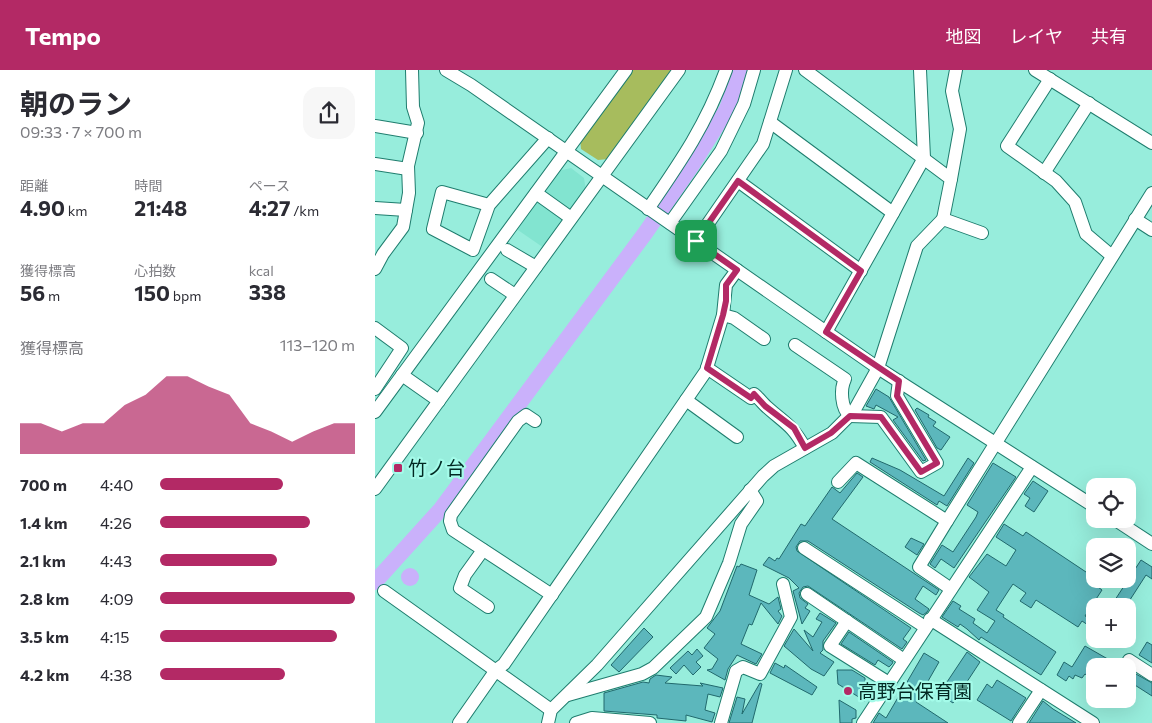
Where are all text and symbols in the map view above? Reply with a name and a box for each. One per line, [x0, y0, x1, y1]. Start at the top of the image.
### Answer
text: Tempo [25, 21, 101, 50]
text: 地図 [946, 25, 982, 47]
text: レイヤ [1010, 25, 1063, 47]
text: 共有 [1091, 25, 1127, 47]
text: 朝のラン [20, 86, 132, 120]
button: share [303, 87, 355, 139]
text: 09:33 · 7 × 700 m [20, 122, 142, 141]
text: 距離 [20, 177, 48, 194]
text: 時間 [134, 177, 162, 194]
text: ペース [249, 177, 290, 194]
text: 4.90 [20, 195, 65, 220]
text: 21:48 [134, 195, 187, 220]
text: 4:27 [249, 195, 290, 220]
text: km [65, 202, 87, 219]
text: /km [290, 202, 319, 219]
pin [675, 220, 717, 262]
icon: arrive [682, 227, 710, 255]
text: 獲得標高 [20, 262, 76, 279]
text: 心拍数 [134, 262, 176, 279]
text: kcal [249, 262, 274, 279]
text: 338 [249, 279, 286, 304]
text: 56 [20, 280, 45, 305]
text: 150 [134, 280, 170, 305]
text: m [45, 287, 60, 304]
text: bpm [170, 287, 202, 304]
text: 113–120 m [280, 335, 355, 354]
text: 獲得標高 [20, 338, 84, 357]
place label: 竹ノ台 [408, 456, 465, 479]
marker: 竹ノ台 [392, 462, 404, 474]
text: 700 m [20, 475, 67, 494]
text: 4:40 [100, 475, 133, 494]
map controls [1086, 478, 1136, 708]
button: locate [1086, 478, 1136, 528]
text: 1.4 km [20, 513, 67, 532]
text: 4:26 [100, 513, 132, 532]
button: layers [1086, 538, 1136, 588]
text: 2.1 km [20, 551, 66, 570]
text: 4:43 [100, 551, 132, 570]
text: 2.8 km [20, 589, 69, 608]
text: 4:09 [100, 589, 134, 608]
button: + [1086, 598, 1136, 648]
text: 3.5 km [20, 627, 69, 646]
text: 4:15 [100, 627, 129, 646]
button: − [1086, 658, 1136, 708]
text: 4.2 km [20, 665, 69, 684]
text: 4:38 [100, 665, 132, 684]
place label: 高野台保育園 [858, 679, 972, 702]
marker: 高野台保育園 [842, 685, 854, 697]

